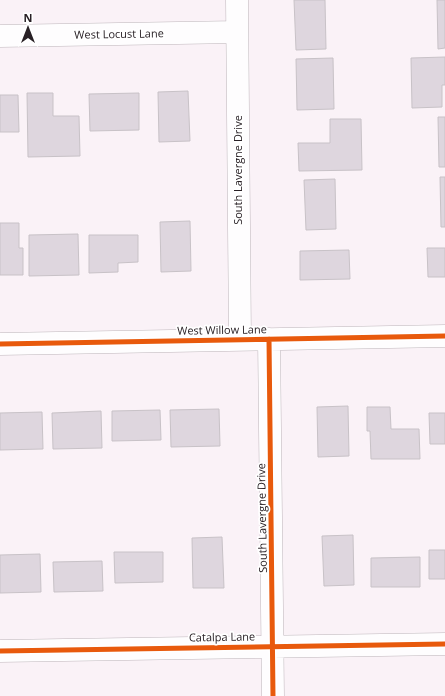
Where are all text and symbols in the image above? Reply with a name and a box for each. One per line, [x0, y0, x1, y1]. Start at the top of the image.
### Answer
north arrow [8, 8, 48, 48]
text: N [24, 10, 32, 25]
street label: West Locust Lane [74, 25, 164, 42]
street label: South Lavergne Drive [230, 115, 245, 225]
street label: West Willow Lane [177, 321, 267, 338]
street label: South Lavergne Drive [253, 463, 270, 573]
street label: Catalpa Lane [189, 628, 255, 645]

